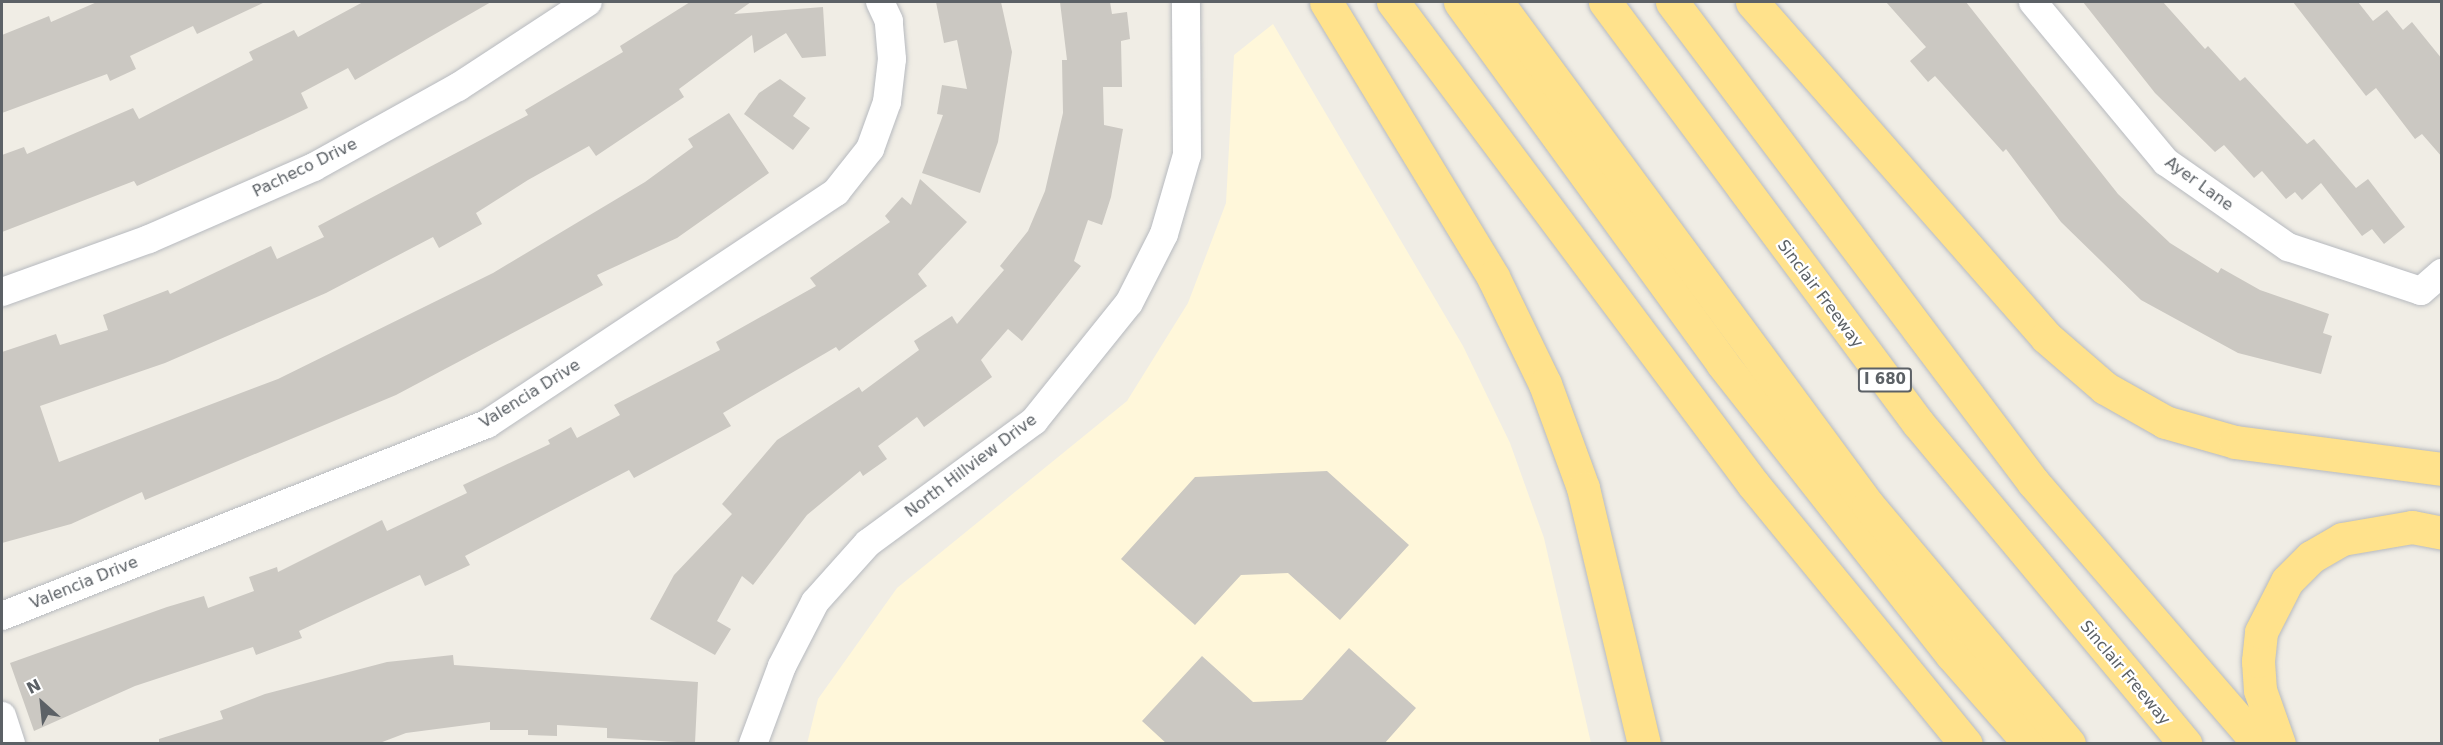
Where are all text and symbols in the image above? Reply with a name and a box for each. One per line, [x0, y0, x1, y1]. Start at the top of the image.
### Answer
street label: Pacheco Drive [250, 134, 360, 202]
street label: Ayer Lane [2161, 153, 2237, 215]
street label: Sinclair Freeway [1773, 236, 1867, 352]
street label: Valencia Drive [476, 355, 584, 433]
road number: I 680 [1856, 368, 1914, 392]
street label: North Hillview Drive [901, 410, 1041, 522]
street label: Valencia Drive [27, 553, 141, 613]
street label: Sinclair Freeway [2076, 617, 2174, 729]
north arrow [12, 673, 72, 733]
text: N [23, 675, 44, 698]

